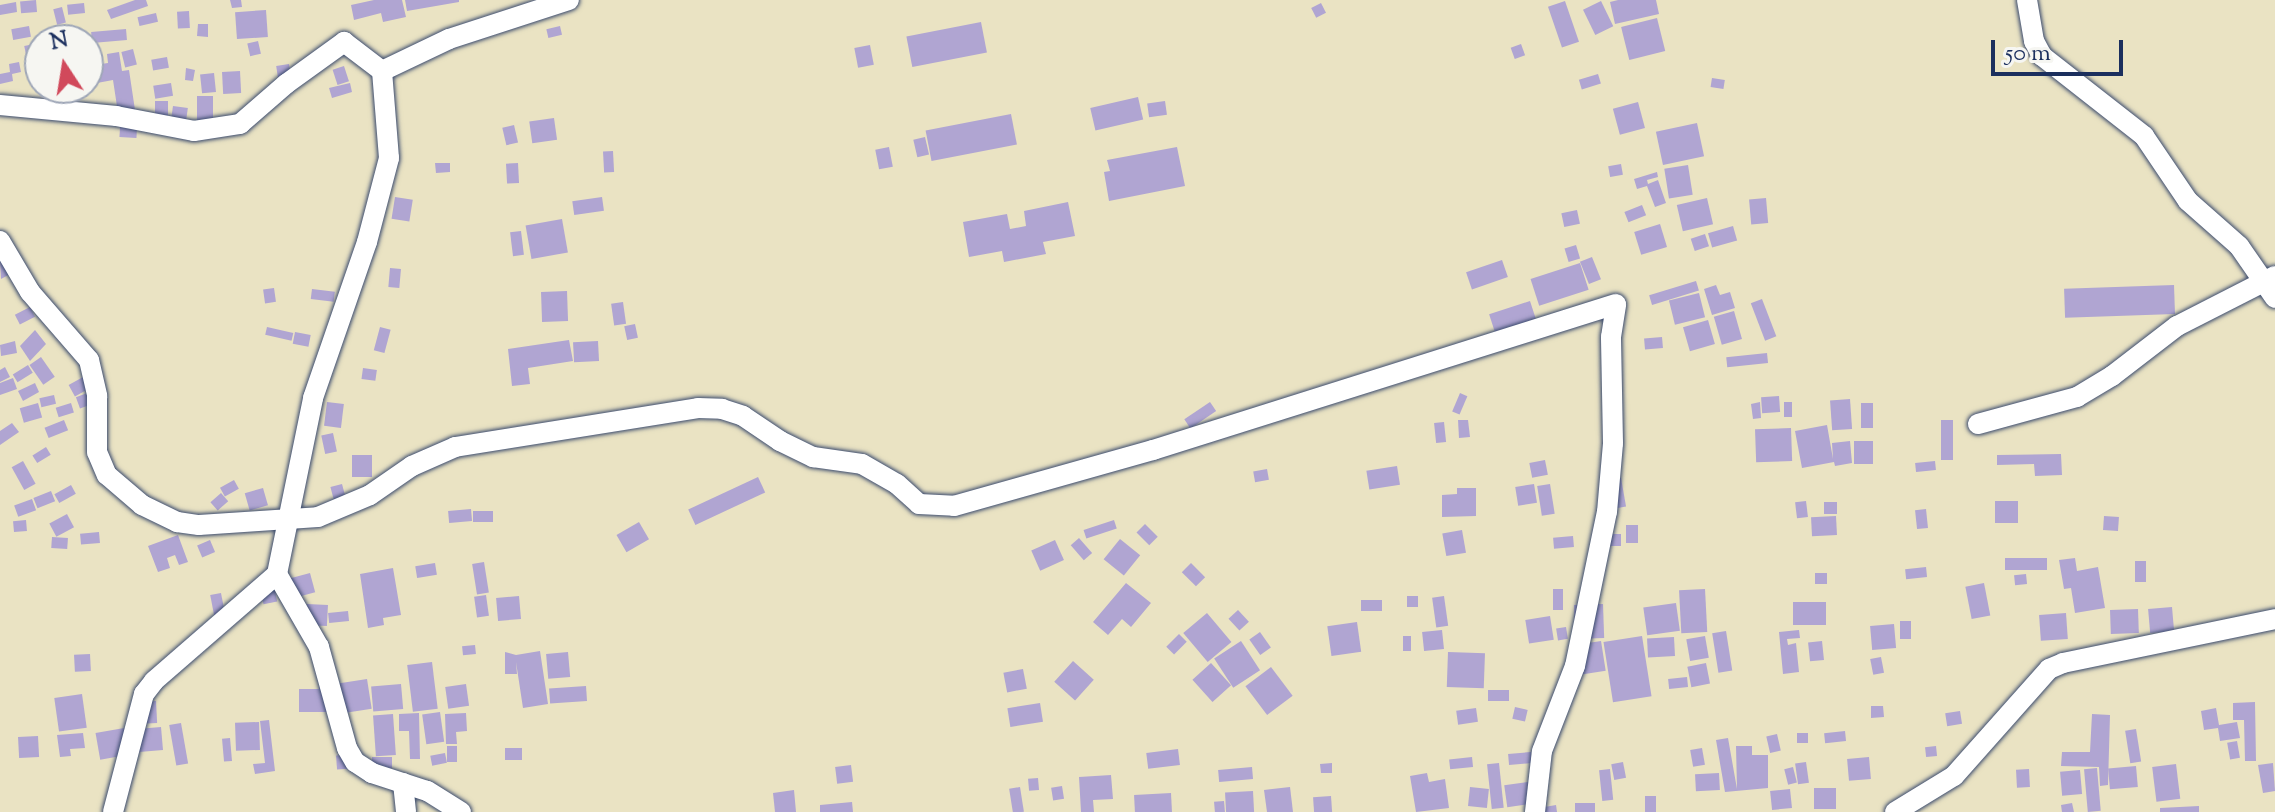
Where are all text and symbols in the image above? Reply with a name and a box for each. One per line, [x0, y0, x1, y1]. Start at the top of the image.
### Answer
north arrow [24, 24, 104, 104]
scale bar [1995, 24, 2127, 74]
text: N [48, 25, 71, 60]
text: 50 m [2005, 37, 2051, 71]

